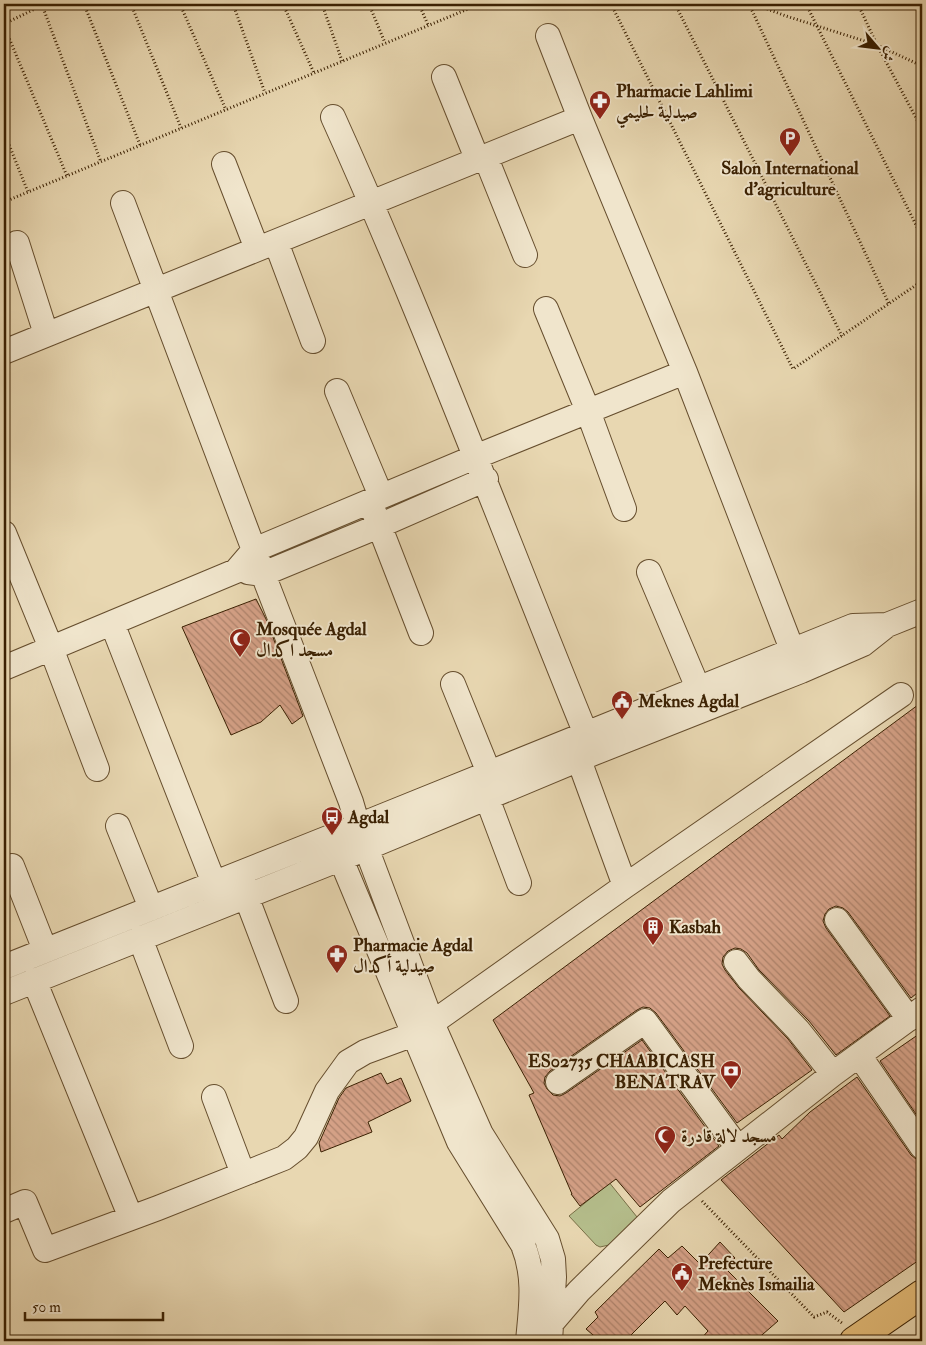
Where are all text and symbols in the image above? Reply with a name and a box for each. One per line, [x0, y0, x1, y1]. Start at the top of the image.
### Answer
north arrow [854, 22, 904, 72]
text: ش [878, 44, 900, 64]
place label: Pharmacie Lahlimi صيدلية لحليمي [616, 80, 753, 129]
pharmacy icon: Pharmacie Lahlimi صيدلية لحليمي [588, 89, 612, 120]
parking icon: Salon International d'agriculture [778, 126, 802, 157]
place label: Salon International d'agriculture [721, 157, 859, 201]
place label: Mosquée Agdal مسجد اكدال [255, 618, 367, 662]
mosque icon: Mosquée Agdal مسجد اكدال [228, 627, 252, 658]
public building icon: Meknes Agdal [610, 689, 634, 720]
place label: Meknes Agdal [637, 690, 740, 713]
bus stop icon: Agdal [320, 805, 344, 836]
place label: Agdal [347, 806, 390, 829]
building icon: Kasbah [641, 915, 665, 946]
place label: Kasbah [669, 916, 721, 939]
place label: Pharmacie Agdal صيدلية أكدال [353, 934, 473, 978]
pharmacy icon: Pharmacie Agdal صيدلية أكدال [325, 943, 349, 974]
place label: ES02735 CHAABICASH BENATRAV [528, 1050, 716, 1094]
bank icon: ES02735 CHAABICASH BENATRAV [719, 1059, 743, 1090]
mosque icon: مسجد لالة قادرة [653, 1124, 677, 1155]
place label: مسجد لالة قادرة [681, 1125, 777, 1148]
place label: Prefecture Meknès Ismailia [697, 1252, 815, 1296]
public building icon: Prefecture Meknès Ismailia [670, 1261, 694, 1292]
scale bar [25, 1290, 162, 1322]
text: 50 m [32, 1298, 61, 1317]

